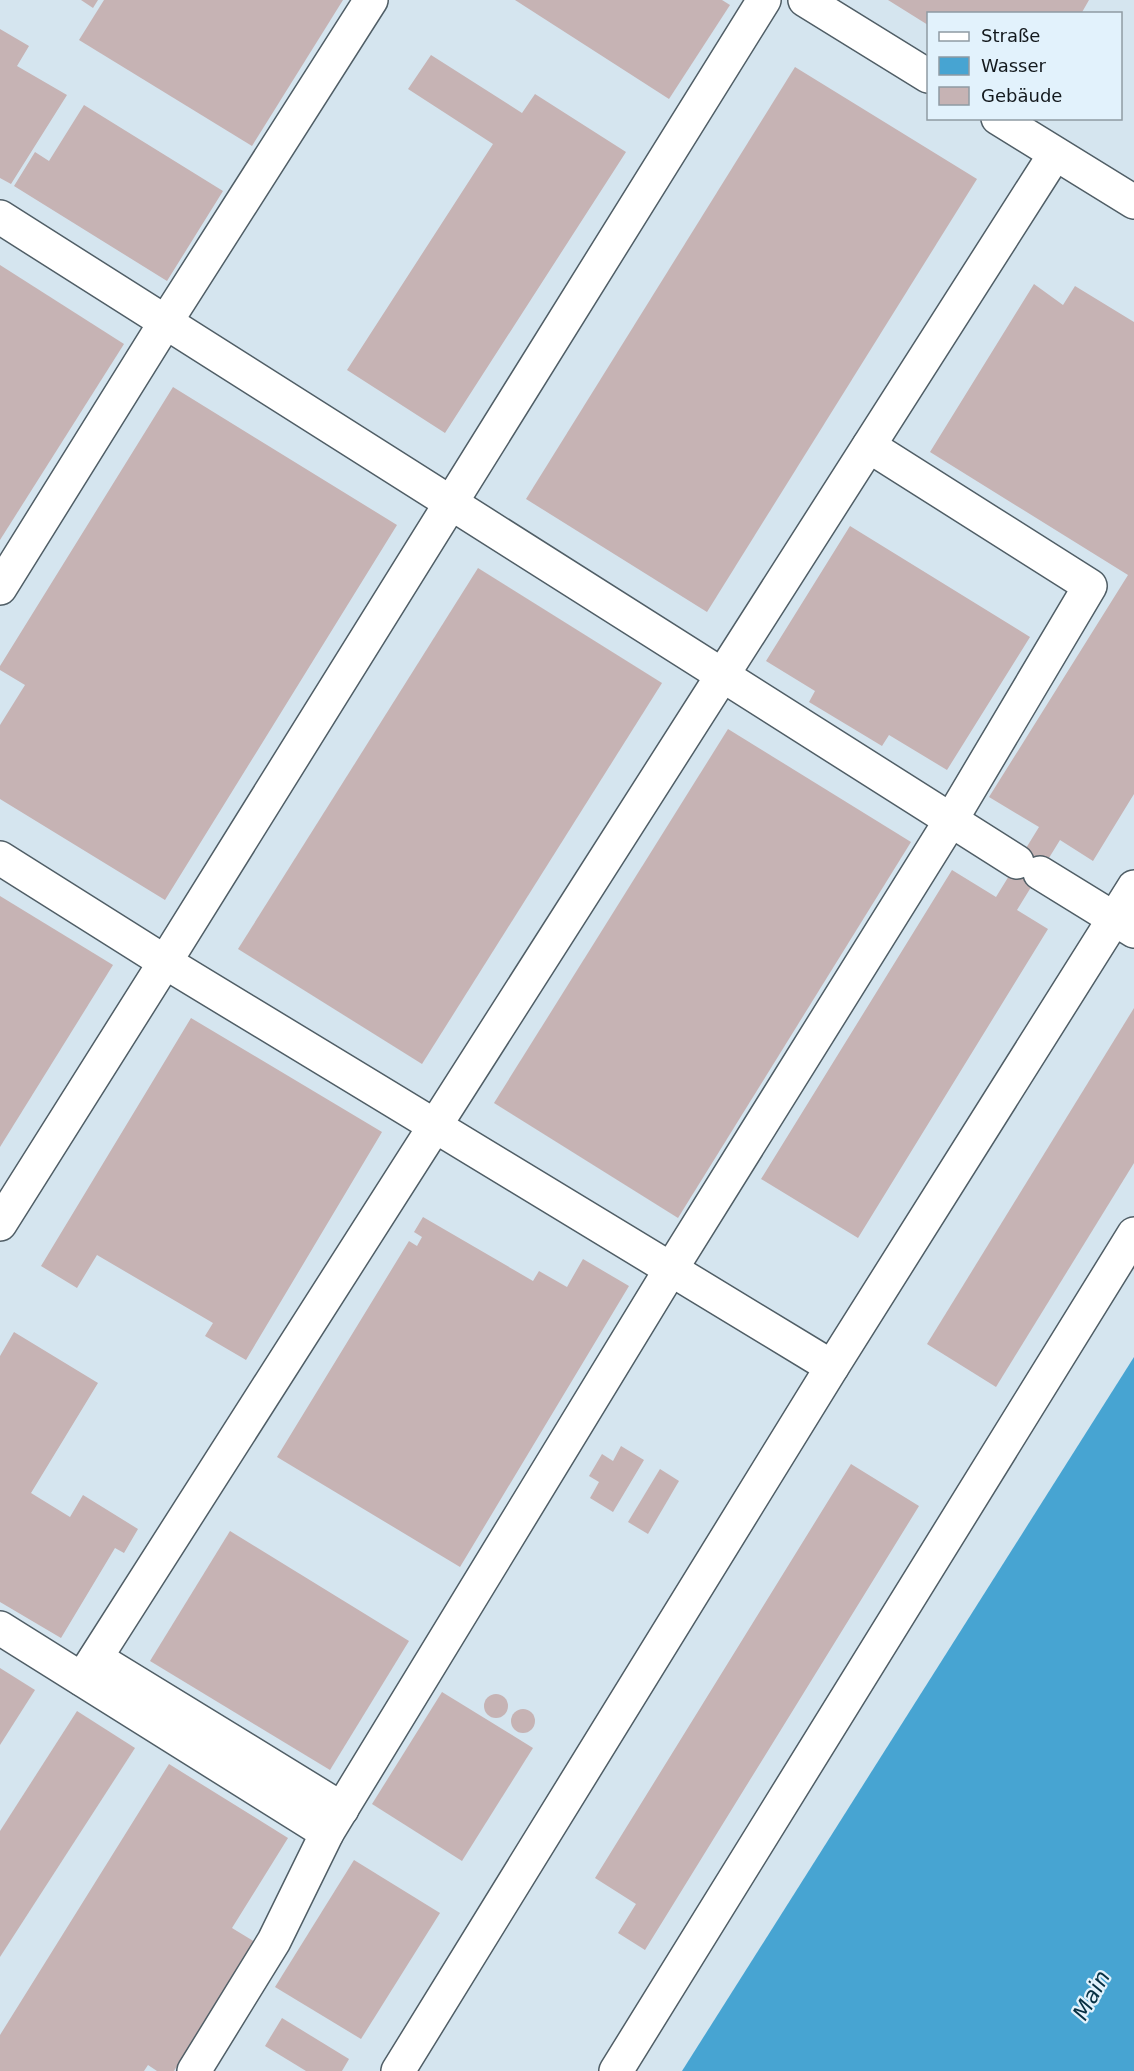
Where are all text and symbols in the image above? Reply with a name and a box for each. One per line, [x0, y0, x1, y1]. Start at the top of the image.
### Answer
legend [927, 12, 1122, 120]
text: Straße [981, 25, 1040, 46]
text: Wasser [981, 55, 1047, 76]
text: Gebäude [981, 85, 1062, 106]
water label: Main [1068, 1966, 1115, 2024]

